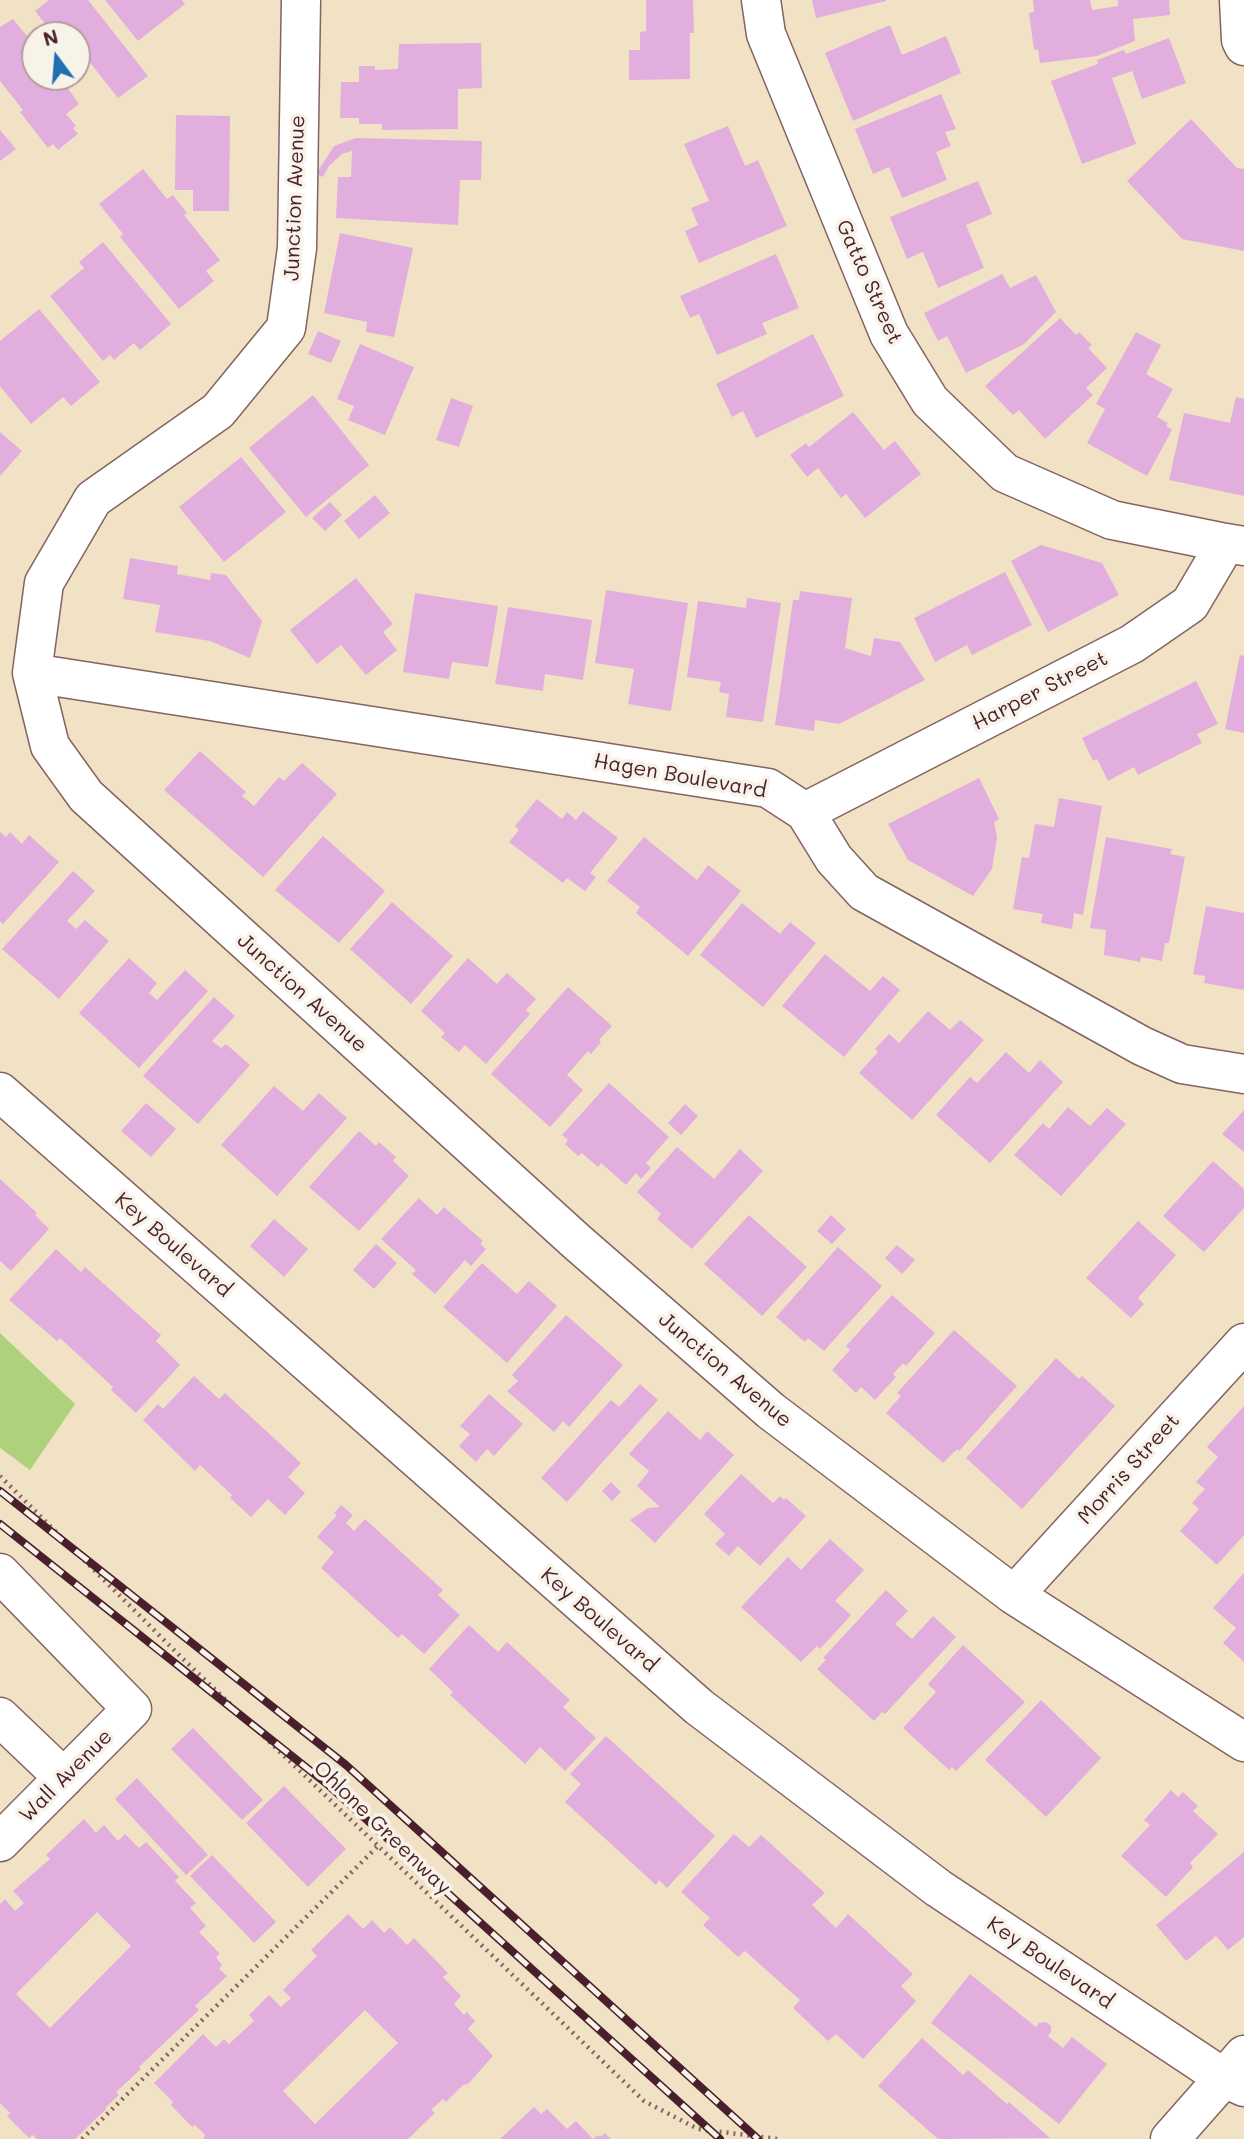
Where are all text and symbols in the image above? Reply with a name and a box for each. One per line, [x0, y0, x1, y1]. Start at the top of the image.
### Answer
north arrow [21, 21, 91, 91]
text: N [40, 23, 61, 51]
street label: Junction Avenue [280, 115, 310, 281]
street label: Gatto Street [830, 216, 908, 348]
street label: Harper Street [968, 646, 1112, 736]
street label: Hagen Boulevard [592, 748, 768, 804]
street label: Junction Avenue [232, 928, 372, 1058]
street label: Key Boulevard [109, 1187, 237, 1303]
street label: Junction Avenue [653, 1307, 797, 1433]
street label: Morris Street [1073, 1408, 1185, 1530]
street label: Key Boulevard [535, 1562, 663, 1678]
street label: Wall Avenue [14, 1724, 118, 1828]
street label: Ohlone Greenway [308, 1756, 456, 1900]
street label: Key Boulevard [982, 1912, 1118, 2014]

